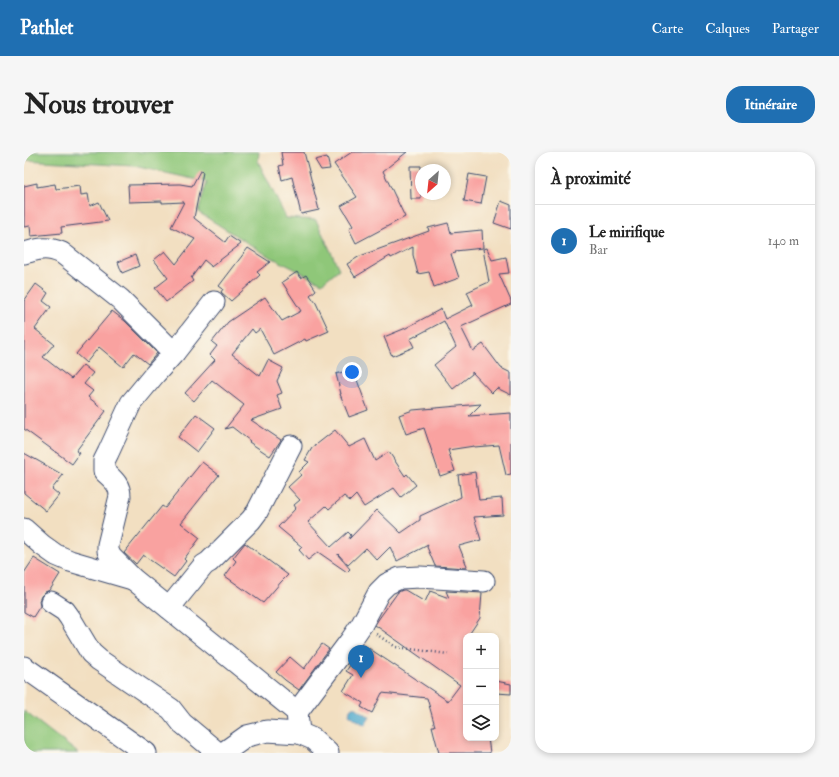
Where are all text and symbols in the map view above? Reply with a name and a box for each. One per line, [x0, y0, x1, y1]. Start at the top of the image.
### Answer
text: Pathlet [20, 16, 74, 40]
text: Carte [652, 20, 683, 37]
text: Calques [705, 20, 750, 37]
text: Partager [772, 20, 819, 37]
button: Itinéraire [726, 86, 815, 123]
text: Nous trouver [24, 87, 173, 122]
north arrow [415, 164, 451, 200]
text: À proximité [551, 168, 631, 189]
text: Le mirifique [589, 223, 665, 242]
text: 1 [562, 233, 566, 249]
text: 140 m [768, 233, 799, 249]
text: Bar [589, 242, 608, 258]
your location [342, 362, 362, 382]
map controls [463, 633, 499, 741]
button: + [463, 633, 499, 669]
pin: 1 [348, 645, 374, 678]
button: − [463, 669, 499, 705]
button: layers [463, 705, 499, 741]

